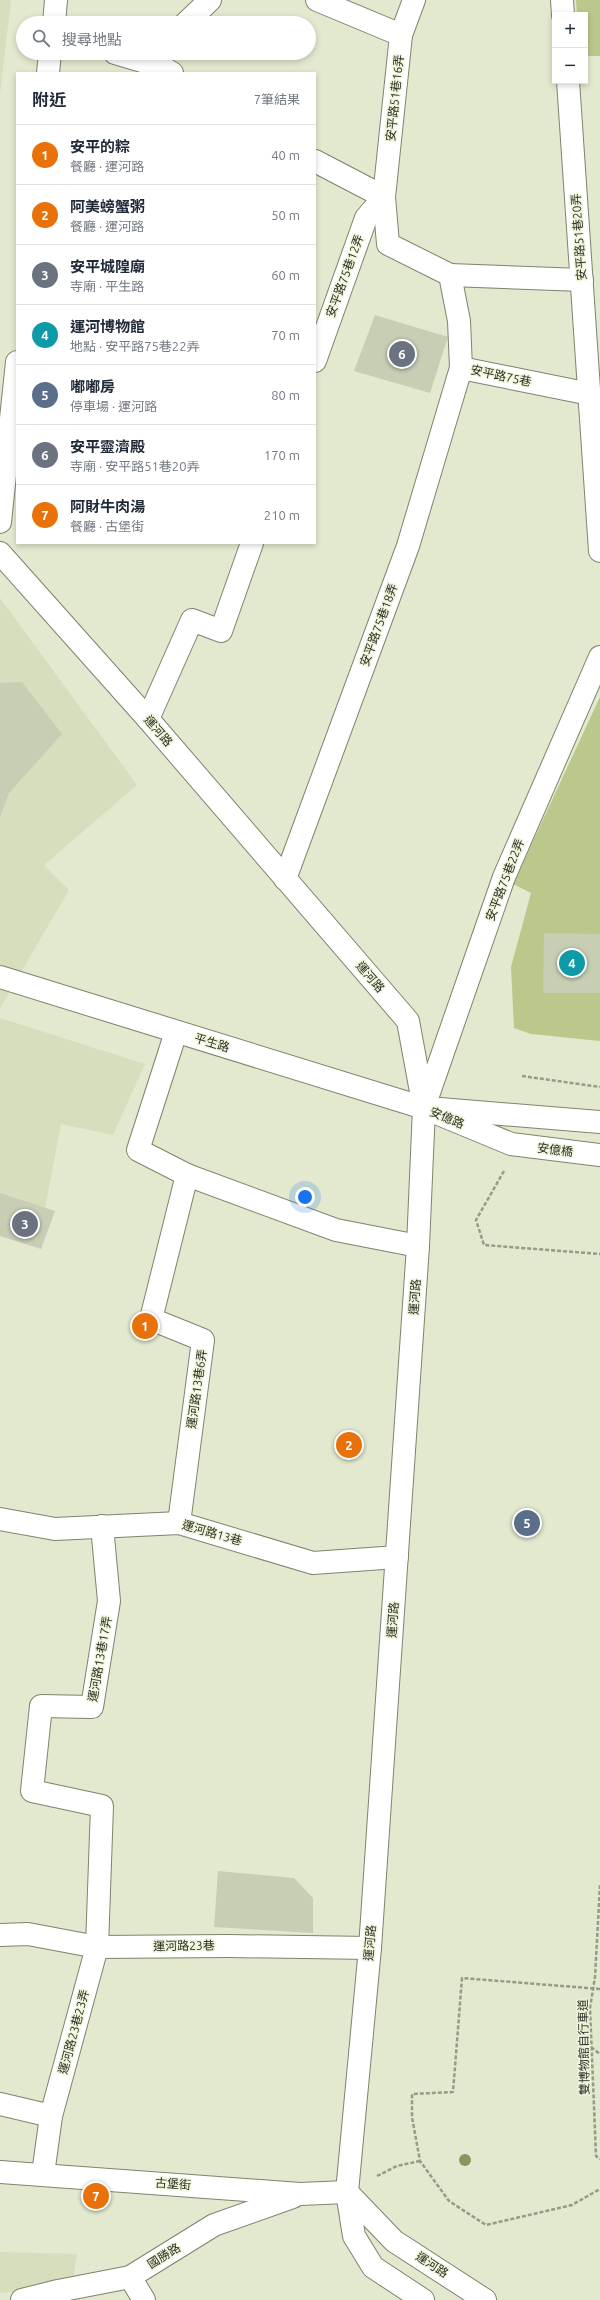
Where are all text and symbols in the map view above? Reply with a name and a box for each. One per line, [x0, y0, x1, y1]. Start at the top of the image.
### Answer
map controls [552, 12, 588, 84]
button: + [552, 12, 588, 48]
search box [16, 16, 316, 60]
icon: search [30, 27, 52, 49]
text: 搜尋地點 [62, 31, 122, 48]
button: − [552, 48, 588, 84]
street label: 安平路51巷16弄 [383, 54, 406, 142]
text: 附近 [32, 90, 66, 109]
text: 7筆結果 [254, 92, 300, 106]
text: 安平的粽 [70, 138, 130, 155]
text: 1 [41, 148, 49, 162]
text: 40 m [271, 148, 300, 162]
text: 餐廳 · 運河路 [70, 159, 144, 173]
street label: 安平路51巷20弄 [569, 193, 588, 281]
text: 阿美螃蟹粥 [70, 198, 145, 215]
text: 2 [41, 208, 49, 222]
text: 50 m [271, 208, 300, 222]
text: 餐廳 · 運河路 [70, 219, 144, 233]
street label: 安平路75巷12弄 [324, 233, 366, 319]
text: 安平城隍廟 [70, 258, 145, 275]
text: 3 [41, 268, 49, 282]
text: 60 m [271, 268, 300, 282]
text: 寺廟 · 平生路 [70, 279, 144, 293]
text: 運河博物館 [70, 318, 145, 335]
text: 4 [41, 328, 49, 342]
text: 70 m [271, 328, 300, 342]
text: 地點 · 安平路75巷22弄 [70, 339, 199, 353]
pin: 6 [389, 339, 415, 369]
street label: 安平路75巷 [470, 363, 533, 388]
text: 嘟嘟房 [70, 378, 115, 395]
text: 5 [41, 388, 49, 402]
text: 80 m [271, 388, 300, 402]
text: 停車場 · 運河路 [70, 399, 157, 413]
text: 安平靈濟殿 [70, 438, 145, 455]
text: 6 [41, 448, 49, 462]
text: 170 m [264, 448, 300, 462]
text: 寺廟 · 安平路51巷20弄 [70, 459, 199, 473]
text: 阿財牛肉湯 [70, 498, 145, 515]
text: 7 [41, 508, 49, 522]
text: 210 m [264, 508, 300, 522]
text: 餐廳 · 古堡街 [70, 519, 144, 533]
street label: 安平路75巷18弄 [358, 582, 400, 668]
street label: 運河路 [142, 713, 175, 749]
street label: 安平路75巷22弄 [483, 837, 526, 923]
pin: 4 [559, 948, 585, 978]
street label: 運河路 [354, 959, 387, 995]
street label: 平生路 [193, 1031, 231, 1054]
street label: 安億路 [428, 1105, 466, 1131]
street label: 安億橋 [536, 1141, 574, 1158]
your location [295, 1187, 315, 1207]
pin: 3 [12, 1209, 38, 1239]
street label: 運河路 [407, 1279, 422, 1315]
pin: 1 [132, 1311, 158, 1341]
street label: 運河路13巷6弄 [184, 1348, 209, 1430]
pin: 2 [336, 1430, 362, 1460]
pin: 5 [514, 1508, 540, 1538]
street label: 運河路13巷 [181, 1518, 244, 1547]
street label: 運河路 [385, 1602, 400, 1638]
street label: 運河路13巷17弄 [86, 1615, 113, 1703]
street label: 運河路 [361, 1924, 378, 1961]
street label: 運河路23巷 [153, 1938, 215, 1953]
street label: 運河路23巷23弄 [56, 1988, 91, 2076]
street label: 雙博物館自行車道 [576, 1999, 591, 2095]
street label: 古堡街 [155, 2176, 191, 2191]
pin: 7 [83, 2181, 109, 2211]
street label: 國勝路 [145, 2241, 182, 2271]
street label: 運河路 [414, 2249, 451, 2280]

